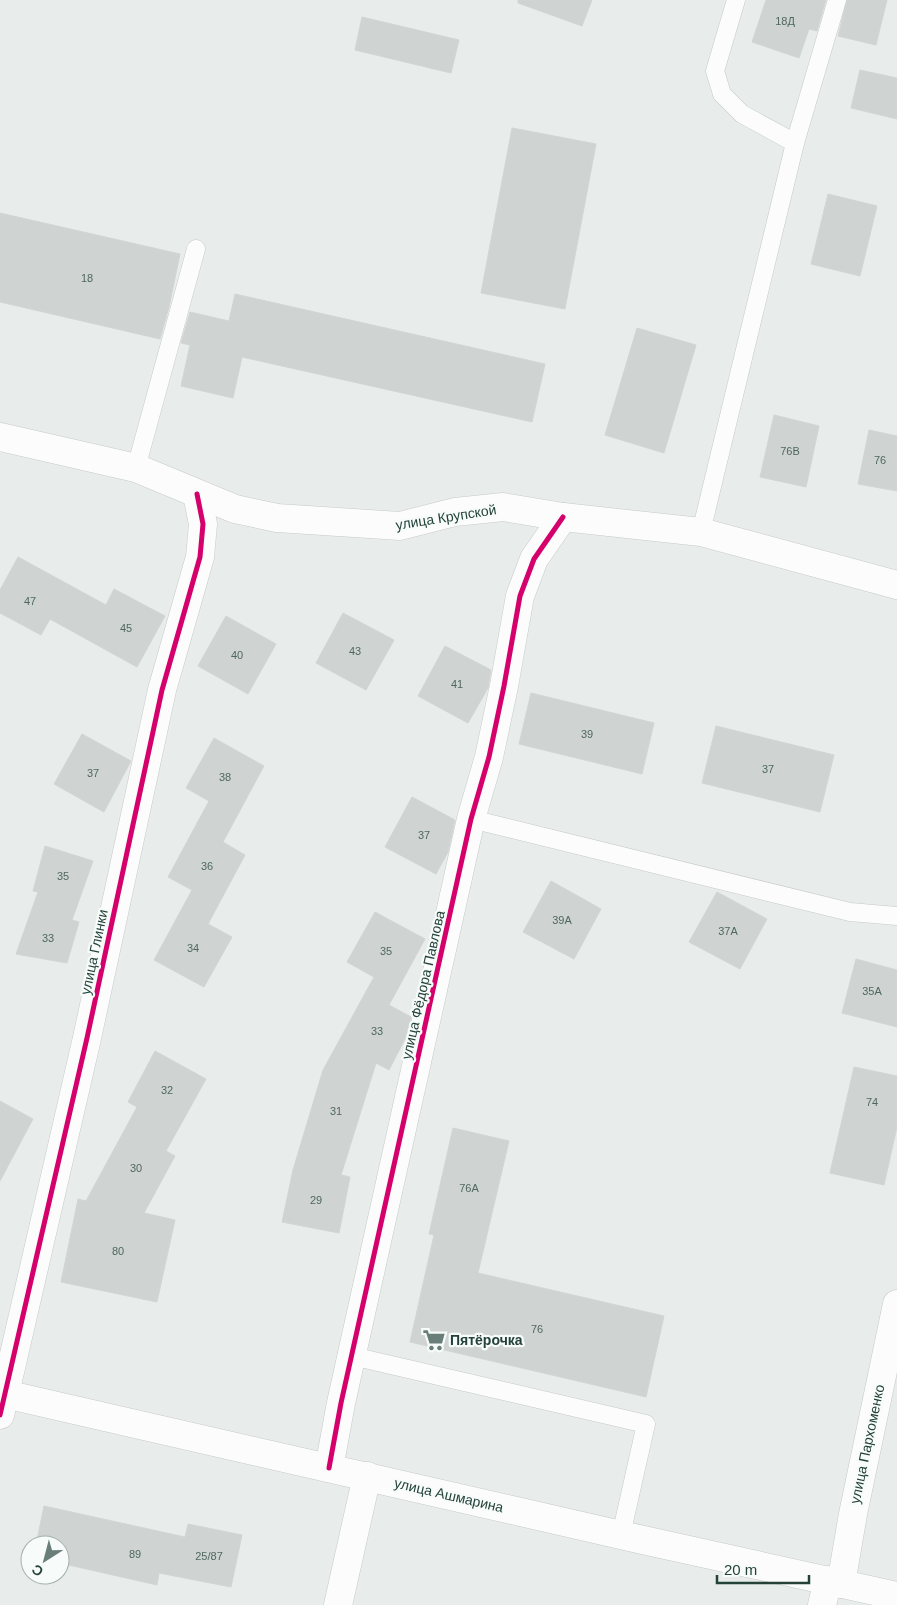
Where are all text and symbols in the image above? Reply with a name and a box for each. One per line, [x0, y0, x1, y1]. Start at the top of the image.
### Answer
house number: 18Д [775, 15, 795, 27]
house number: 18 [81, 272, 93, 284]
house number: 76В [780, 445, 800, 457]
house number: 76 [874, 454, 886, 466]
street label: улица Крупской [395, 501, 497, 533]
house number: 47 [24, 595, 36, 607]
house number: 45 [120, 622, 132, 634]
house number: 43 [349, 645, 361, 657]
house number: 40 [231, 649, 243, 661]
house number: 41 [451, 678, 463, 690]
house number: 39 [581, 728, 593, 740]
house number: 37 [762, 763, 774, 775]
house number: 37 [87, 767, 99, 779]
house number: 38 [219, 771, 231, 783]
house number: 37 [418, 829, 430, 841]
house number: 36 [201, 860, 213, 872]
house number: 35 [57, 870, 69, 882]
street label: улица Глинки [77, 908, 111, 996]
street label: улица Фёдора Павлова [398, 909, 448, 1061]
house number: 39А [552, 914, 572, 926]
house number: 37А [718, 925, 738, 937]
house number: 33 [42, 932, 54, 944]
house number: 34 [187, 942, 199, 954]
house number: 35 [380, 945, 392, 957]
house number: 35А [862, 985, 882, 997]
house number: 33 [371, 1025, 383, 1037]
house number: 32 [161, 1084, 173, 1096]
house number: 74 [866, 1096, 878, 1108]
house number: 31 [330, 1105, 342, 1117]
house number: 30 [130, 1162, 142, 1174]
house number: 76А [459, 1182, 479, 1194]
house number: 29 [310, 1194, 322, 1206]
house number: 80 [112, 1245, 124, 1257]
house number: 76 [531, 1323, 543, 1335]
supermarket icon: Пятёрочка [421, 1327, 447, 1353]
place label: Пятёрочка [450, 1332, 523, 1348]
street label: улица Пархоменко [847, 1383, 888, 1505]
street label: улица Ашмарина [393, 1475, 505, 1515]
north arrow [20, 1535, 70, 1585]
house number: 89 [129, 1548, 141, 1560]
house number: 25/87 [195, 1550, 223, 1562]
scale bar [717, 1552, 810, 1584]
text: С [29, 1561, 46, 1580]
text: 20 m [724, 1561, 757, 1578]

